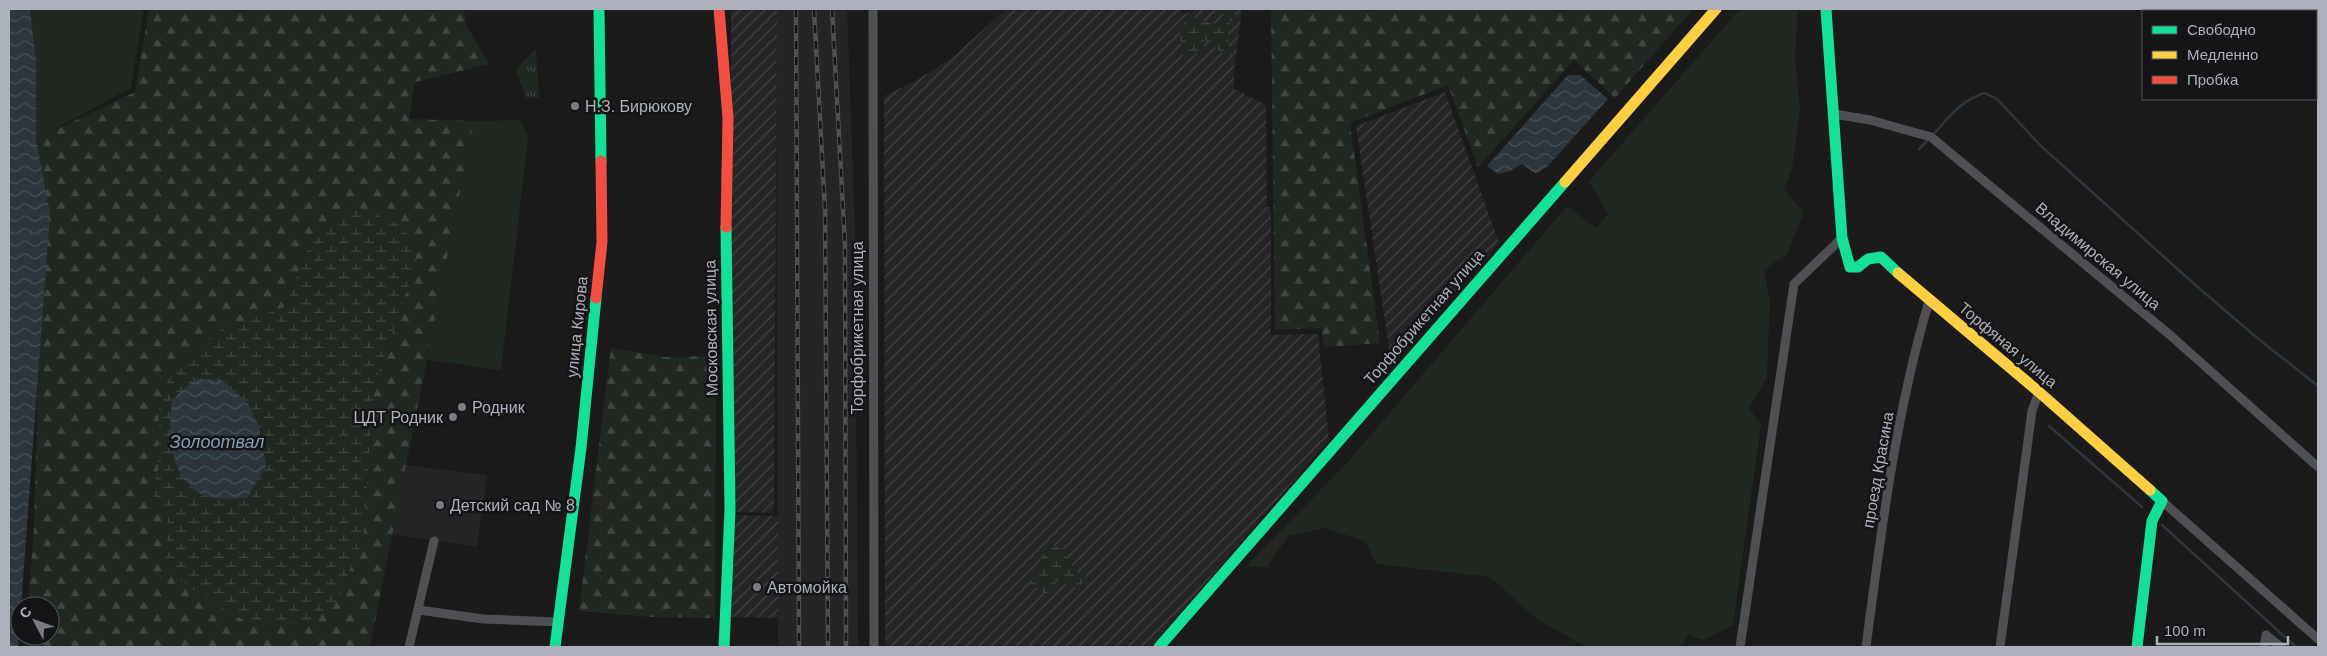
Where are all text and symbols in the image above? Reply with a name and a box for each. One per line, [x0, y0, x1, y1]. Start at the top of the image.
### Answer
legend [2142, 10, 2317, 100]
text: Свободно [2187, 21, 2256, 38]
text: Медленно [2187, 46, 2258, 63]
text: Пробка [2187, 71, 2239, 88]
place label: Н.З. Бирюкову [585, 98, 692, 115]
marker: Н.З. Бирюкову [569, 100, 581, 112]
street label: Владимирская улица [2032, 199, 2164, 313]
street label: Торфобрикетная улица [849, 241, 866, 415]
street label: Торфобрикетная улица [1361, 246, 1487, 388]
street label: Московская улица [701, 260, 721, 396]
street label: улица Кирова [563, 275, 591, 378]
street label: Торфяная улица [1956, 299, 2061, 391]
place label: Родник [472, 399, 526, 416]
marker: Родник [456, 401, 468, 413]
place label: ЦДТ Родник [353, 409, 444, 426]
marker: ЦДТ Родник [447, 411, 459, 423]
street label: проезд Красина [1859, 411, 1897, 529]
water label: Золоотвал [170, 432, 264, 452]
place label: Детский сад № 8 [450, 497, 575, 514]
marker: Детский сад № 8 [434, 499, 446, 511]
place label: Автомойка [767, 579, 847, 596]
marker: Автомойка [751, 581, 763, 593]
north arrow [10, 596, 60, 646]
text: С [16, 603, 35, 622]
scale bar [2157, 614, 2288, 646]
text: 100 m [2164, 622, 2206, 639]

